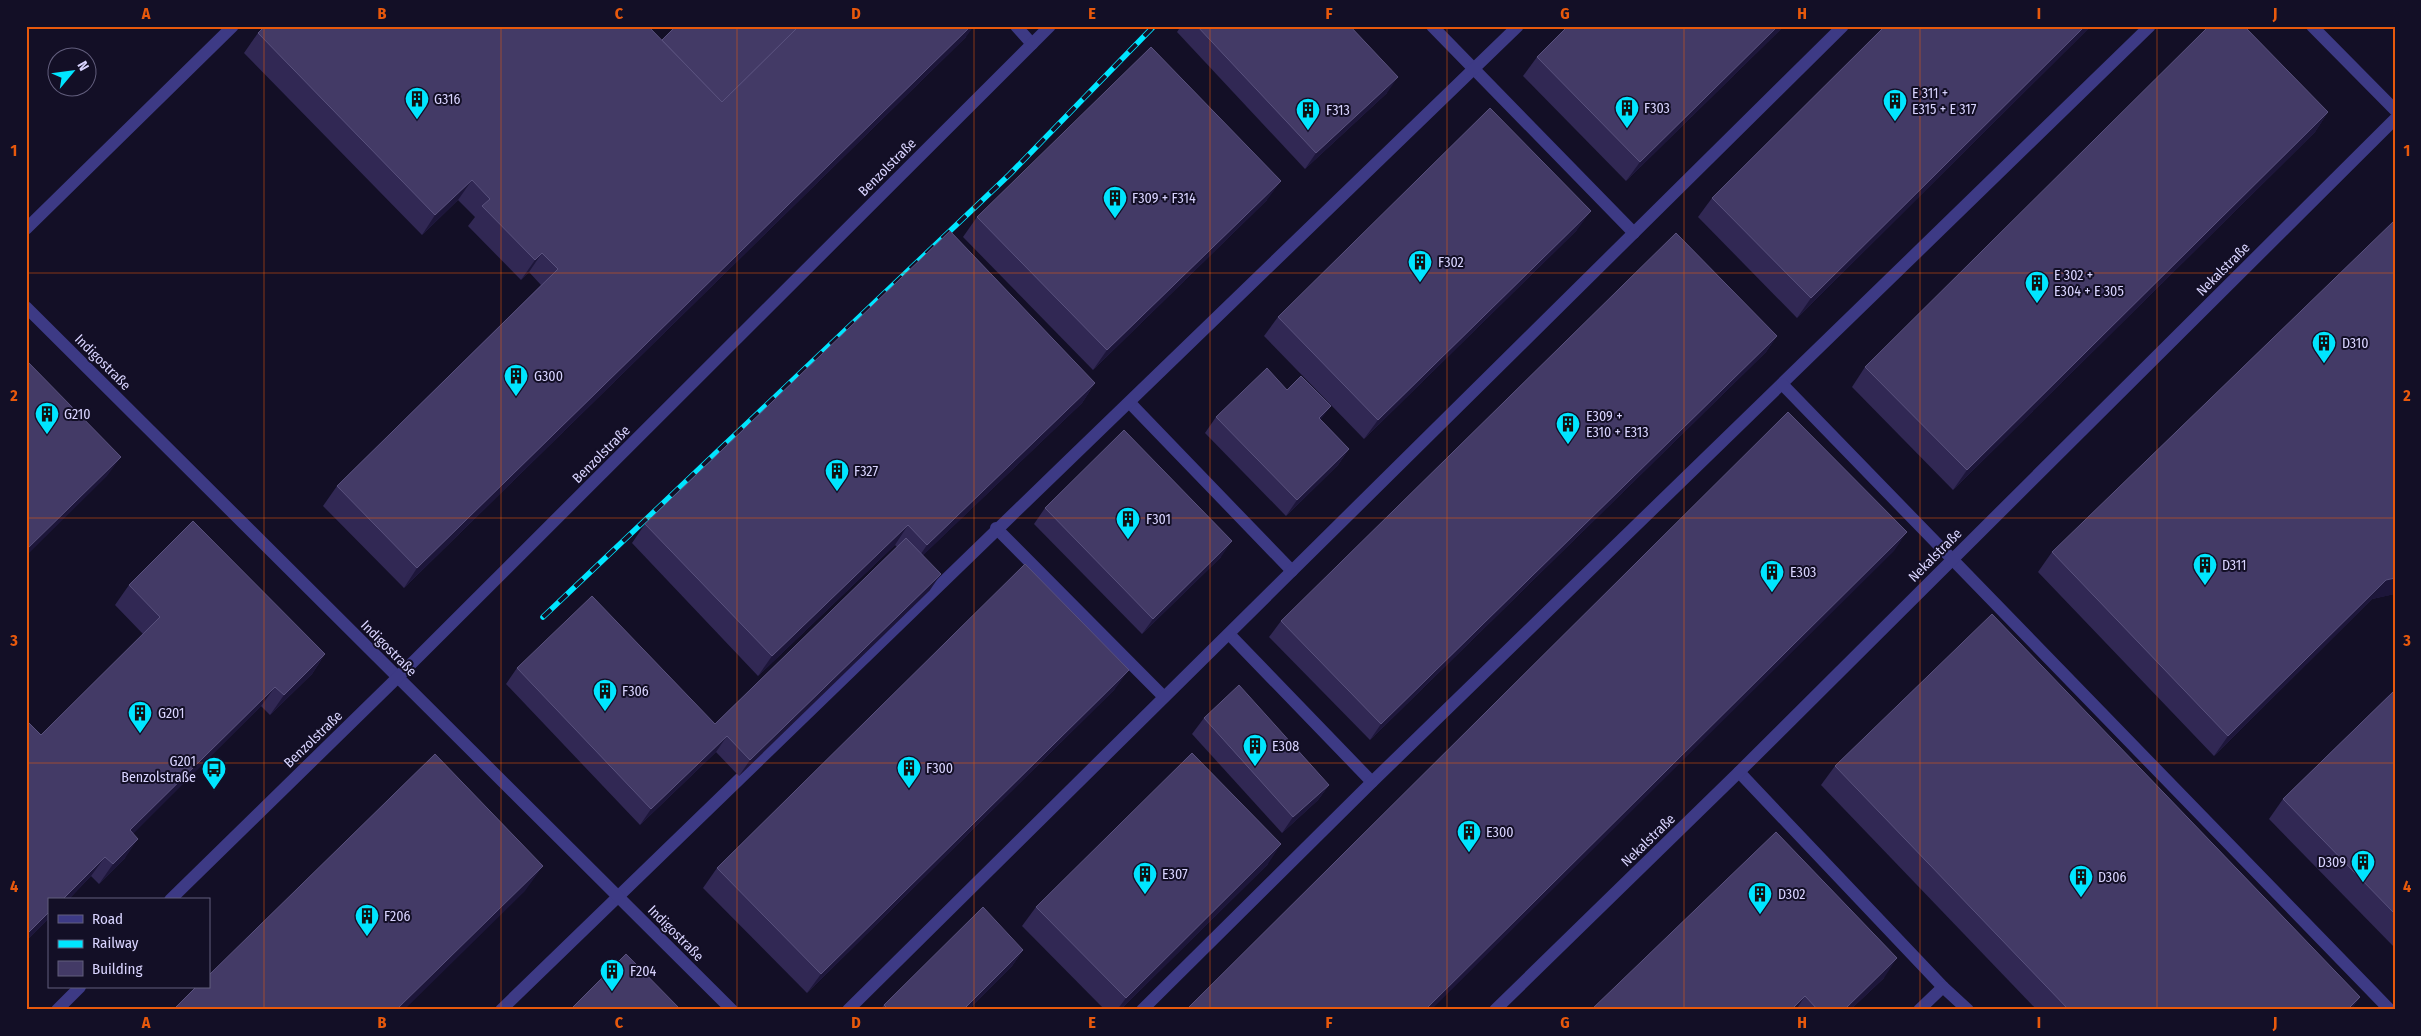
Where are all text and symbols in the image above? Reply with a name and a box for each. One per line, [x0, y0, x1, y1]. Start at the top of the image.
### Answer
text: A [141, 4, 151, 23]
text: B [378, 4, 387, 23]
text: C [615, 4, 624, 23]
text: D [851, 4, 861, 23]
text: E [1088, 4, 1096, 23]
text: F [1325, 4, 1333, 23]
text: G [1560, 4, 1570, 23]
text: H [1797, 4, 1807, 23]
text: I [2037, 4, 2041, 23]
text: J [2272, 4, 2277, 23]
north arrow [48, 48, 98, 98]
text: N [73, 58, 92, 74]
place label: E 311 + E315 + E 317 [1912, 85, 1977, 118]
building icon: G316 [404, 86, 430, 120]
building icon: E 311 + E315 + E 317 [1882, 88, 1908, 122]
place label: G316 [434, 91, 460, 108]
building icon: F303 [1614, 95, 1640, 129]
building icon: F313 [1295, 97, 1321, 131]
place label: F303 [1644, 100, 1670, 117]
place label: F313 [1326, 102, 1350, 119]
street label: Benzolstraße [855, 135, 920, 200]
text: 1 [11, 141, 17, 160]
text: 1 [2404, 141, 2410, 160]
building icon: F309 + F314 [1102, 185, 1128, 219]
place label: F309 + F314 [1132, 190, 1196, 207]
street label: Nekalstraße [2193, 239, 2254, 300]
building icon: F302 [1407, 249, 1433, 283]
place label: F302 [1438, 254, 1464, 271]
place label: E 302 + E304 + E 305 [2054, 267, 2124, 300]
building icon: E 302 + E304 + E 305 [2024, 270, 2050, 304]
building icon: D310 [2311, 330, 2337, 364]
street label: Indigostraße [71, 331, 134, 394]
place label: D310 [2342, 335, 2369, 352]
building icon: G300 [503, 363, 529, 397]
place label: G300 [534, 368, 563, 385]
text: 2 [9, 386, 18, 405]
text: 2 [2402, 386, 2411, 405]
building icon: G210 [34, 401, 60, 435]
place label: G210 [64, 406, 91, 423]
place label: E309 + E310 + E313 [1586, 408, 1649, 441]
building icon: E309 + E310 + E313 [1555, 411, 1581, 445]
street label: Benzolstraße [569, 422, 634, 487]
building icon: F327 [824, 458, 850, 492]
place label: F327 [854, 463, 878, 480]
building icon: F301 [1115, 506, 1141, 540]
place label: F301 [1146, 511, 1171, 528]
street label: Nekalstraße [1905, 525, 1966, 586]
building icon: D311 [2192, 552, 2218, 586]
place label: D311 [2222, 557, 2247, 574]
building icon: E303 [1759, 559, 1785, 593]
place label: E303 [1790, 564, 1816, 581]
street label: Indigostraße [357, 617, 420, 680]
text: 3 [9, 631, 18, 650]
text: 3 [2402, 631, 2411, 650]
building icon: F306 [592, 678, 618, 712]
place label: F306 [622, 683, 649, 700]
building icon: G201 [127, 700, 153, 734]
place label: G201 [158, 705, 184, 722]
street label: Benzolstraße [281, 707, 346, 771]
building icon: E308 [1242, 733, 1268, 767]
place label: E308 [1272, 738, 1299, 755]
place label: G201 Benzolstraße [121, 753, 196, 786]
building icon: F300 [896, 755, 922, 789]
bus stop icon: G201 Benzolstraße [201, 756, 227, 790]
place label: F300 [926, 760, 953, 777]
street label: Nekalstraße [1618, 810, 1679, 870]
building icon: E300 [1456, 819, 1482, 853]
place label: E300 [1486, 824, 1513, 841]
building icon: D309 [2350, 849, 2376, 883]
place label: D309 [2318, 854, 2346, 871]
building icon: E307 [1132, 861, 1158, 895]
building icon: D306 [2068, 864, 2094, 898]
place label: E307 [1162, 866, 1188, 883]
place label: D306 [2098, 869, 2126, 886]
text: 4 [10, 877, 18, 896]
text: 4 [2403, 877, 2411, 896]
building icon: D302 [1747, 881, 1773, 915]
place label: D302 [1778, 886, 1805, 903]
legend [48, 898, 210, 988]
street label: Indigostraße [644, 902, 707, 965]
building icon: F206 [354, 903, 380, 937]
place label: F206 [384, 908, 411, 925]
text: Road [92, 910, 123, 928]
text: Railway [92, 934, 139, 952]
building icon: F204 [599, 958, 625, 992]
text: Building [92, 960, 143, 978]
place label: F204 [630, 963, 657, 980]
text: A [141, 1013, 151, 1032]
text: B [378, 1013, 387, 1032]
text: C [615, 1013, 624, 1032]
text: D [851, 1013, 861, 1032]
text: E [1088, 1013, 1096, 1032]
text: F [1325, 1013, 1333, 1032]
text: G [1560, 1013, 1570, 1032]
text: H [1797, 1013, 1807, 1032]
text: I [2037, 1013, 2041, 1032]
text: J [2272, 1013, 2277, 1032]

